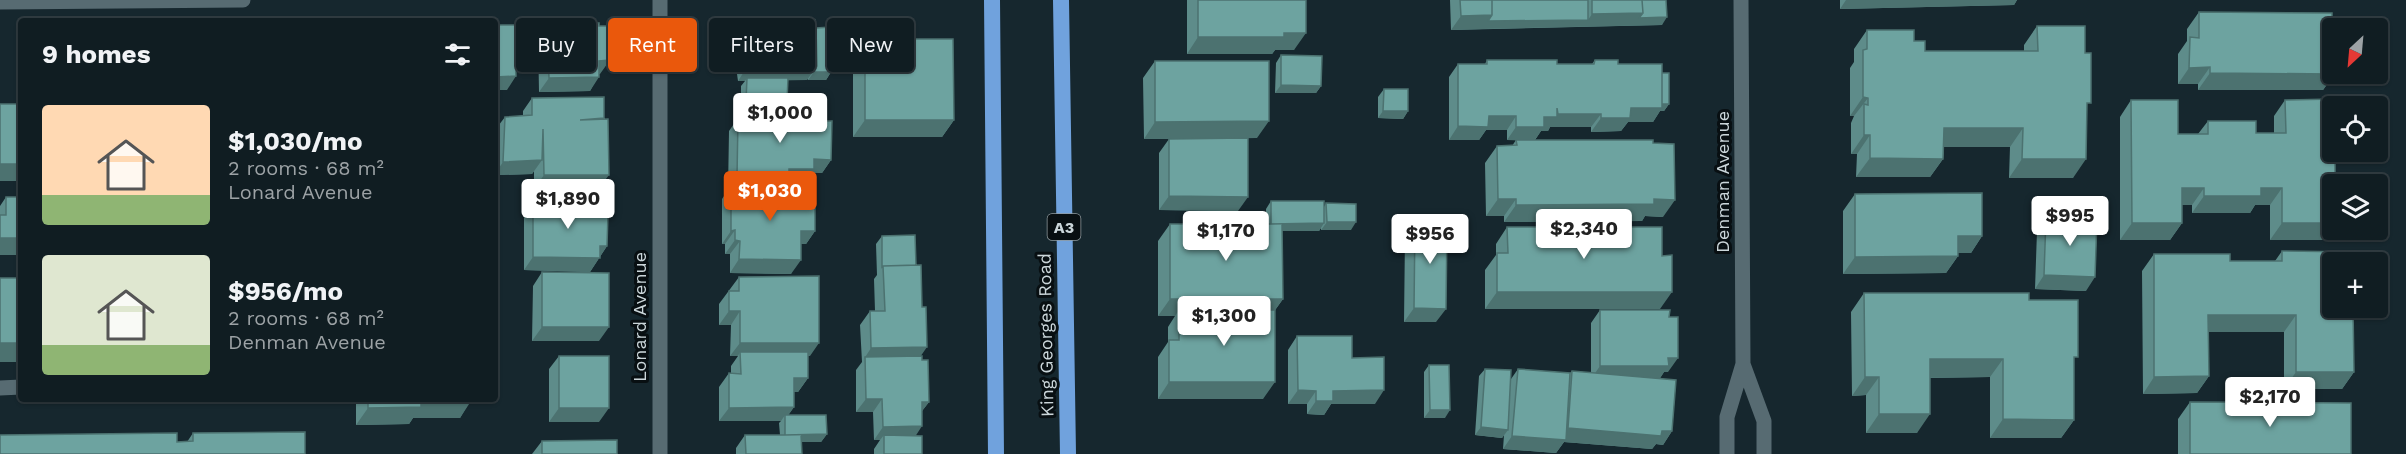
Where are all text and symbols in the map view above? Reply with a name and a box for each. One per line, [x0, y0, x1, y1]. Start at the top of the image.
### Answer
chip: Buy [516, 18, 596, 72]
chip: Rent [608, 18, 697, 72]
chip: Filters [709, 18, 815, 72]
chip: New [827, 18, 914, 72]
north arrow [2322, 18, 2388, 84]
map controls [2322, 18, 2388, 318]
icon: filters [441, 38, 474, 71]
text: 9 homes [42, 39, 151, 69]
pin: $1,000 [731, 93, 829, 144]
button: locate [2322, 96, 2388, 162]
text: $1,000 [747, 100, 813, 124]
street label: Denman Avenue [1712, 111, 1733, 253]
text: $1,030/mo [228, 126, 363, 156]
icon: home [90, 129, 162, 201]
text: 2 rooms · 68 m² [228, 156, 384, 180]
pin: $1,030 [721, 171, 819, 222]
button: layers [2322, 174, 2388, 240]
text: $1,030 [738, 178, 802, 202]
pin: $1,890 [519, 179, 617, 230]
text: Lonard Avenue [228, 180, 373, 204]
text: $1,890 [536, 186, 600, 210]
pin: $995 [2034, 196, 2106, 247]
text: $995 [2046, 203, 2095, 227]
pin: $2,340 [1535, 209, 1633, 260]
pin: $1,170 [1177, 211, 1275, 262]
road number: A3 [1048, 214, 1080, 240]
pin: $956 [1394, 214, 1466, 265]
text: $2,340 [1550, 216, 1618, 240]
text: $1,170 [1197, 218, 1255, 242]
text: $956 [1406, 221, 1455, 245]
street label: Lonard Avenue [629, 252, 650, 382]
button: + [2322, 252, 2388, 318]
street label: King Georges Road [1034, 253, 1057, 417]
text: $956/mo [228, 276, 343, 306]
icon: home [90, 279, 162, 351]
pin: $1,300 [1175, 296, 1273, 347]
text: $1,300 [1192, 303, 1256, 327]
text: 2 rooms · 68 m² [228, 306, 384, 330]
text: Denman Avenue [228, 330, 386, 354]
pin: $2,170 [2221, 377, 2319, 428]
text: $2,170 [2239, 384, 2301, 408]

